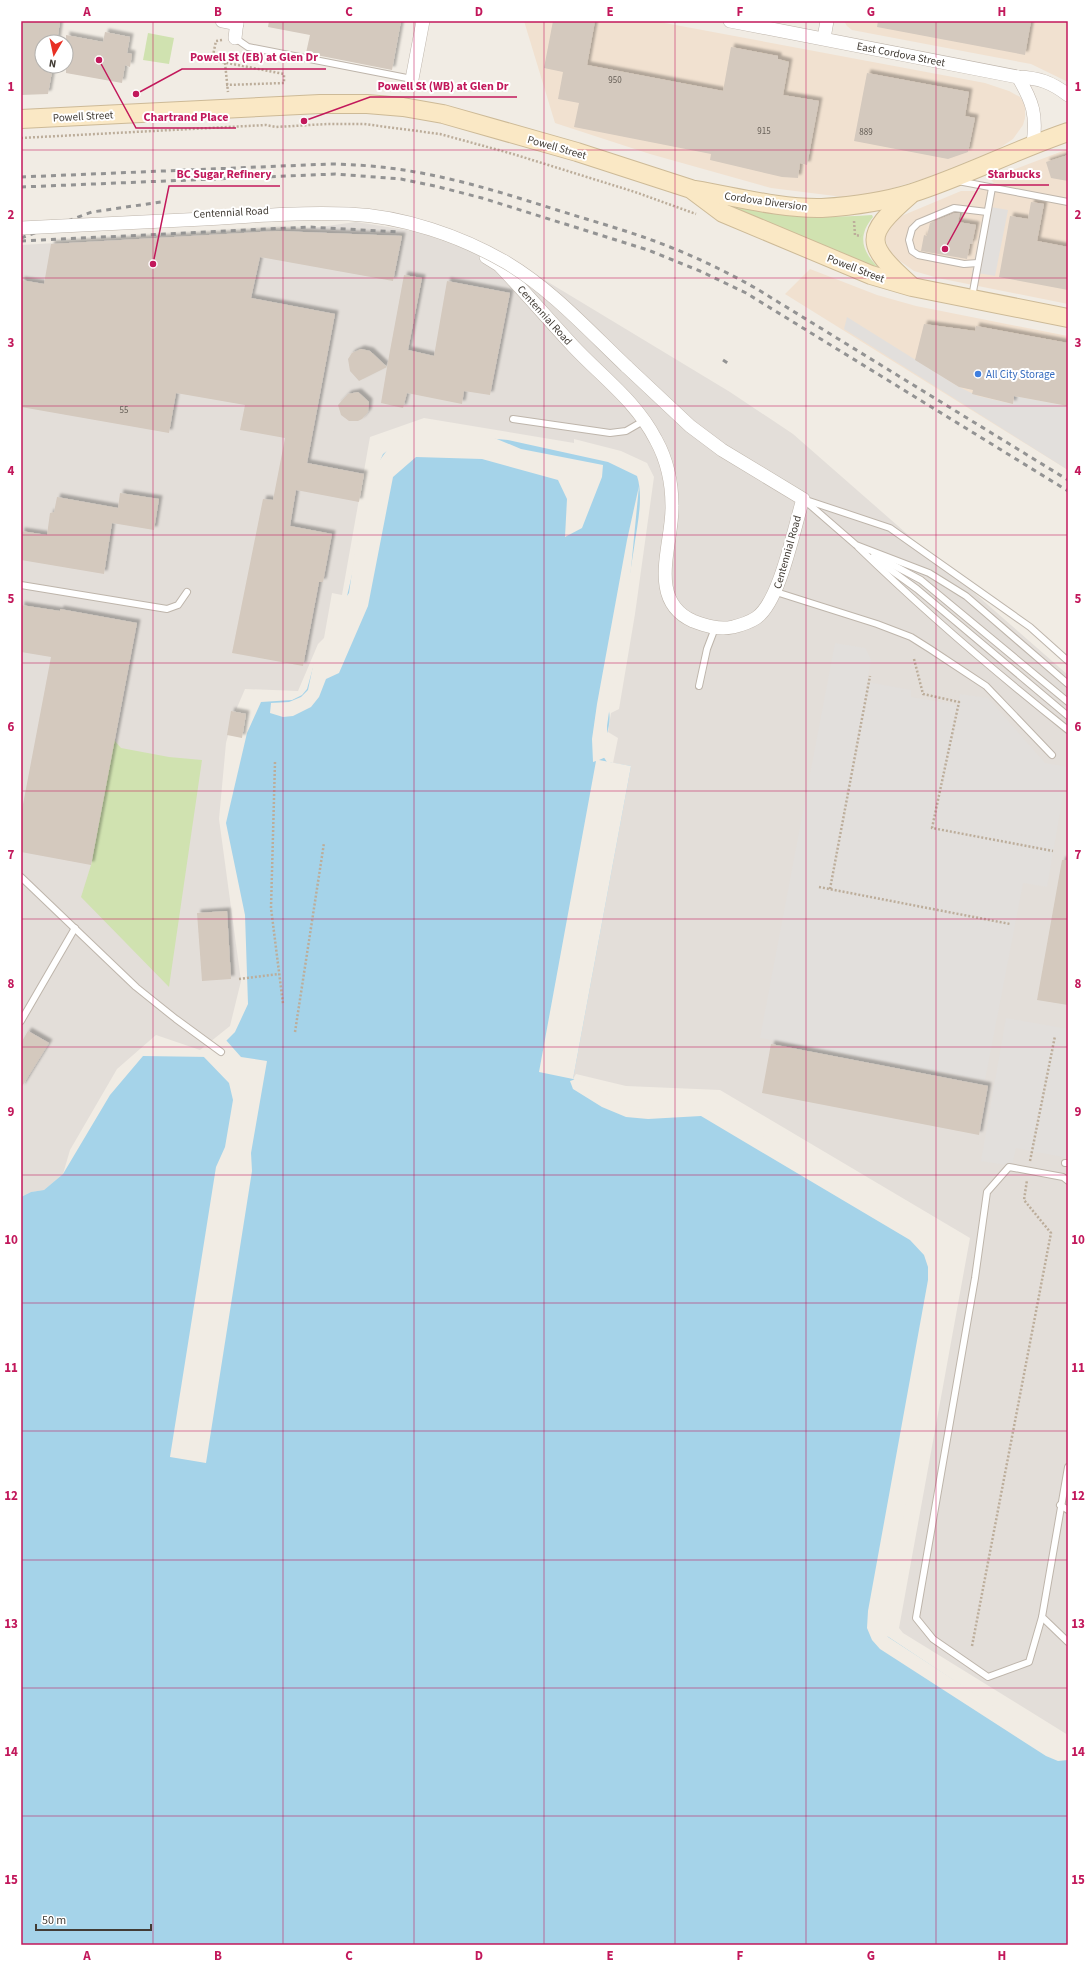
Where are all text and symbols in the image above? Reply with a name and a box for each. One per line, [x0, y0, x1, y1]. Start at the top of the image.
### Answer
text: A [82, 3, 91, 21]
text: B [214, 3, 222, 21]
text: C [345, 3, 353, 21]
text: D [475, 3, 483, 21]
text: E [606, 3, 614, 21]
text: F [737, 3, 744, 21]
text: G [867, 3, 875, 21]
text: H [998, 3, 1006, 21]
north arrow [34, 34, 74, 74]
street label: East Cordova Street [855, 39, 947, 70]
callout: Powell St (EB) at Glen Dr [182, 45, 326, 69]
text: Powell St (EB) at Glen Dr [190, 49, 318, 66]
text: N [48, 55, 57, 71]
callout: Powell St (WB) at Glen Dr [370, 73, 517, 97]
house number: 950 [608, 74, 622, 87]
text: 1 [8, 78, 15, 96]
text: Powell St (WB) at Glen Dr [377, 78, 509, 95]
text: 1 [1075, 78, 1082, 96]
callout: Chartrand Place [136, 104, 236, 128]
street label: Powell Street [52, 107, 114, 126]
text: Chartrand Place [144, 109, 228, 126]
house number: 915 [757, 125, 771, 138]
house number: 889 [859, 126, 873, 139]
street label: Powell Street [526, 132, 588, 163]
callout: Starbucks [980, 161, 1049, 185]
callout: BC Sugar Refinery [169, 162, 280, 186]
text: BC Sugar Refinery [177, 166, 272, 183]
text: Starbucks [988, 166, 1041, 183]
street label: Cordova Diversion [723, 188, 808, 215]
street label: Centennial Road [193, 203, 269, 222]
text: 2 [8, 206, 15, 224]
text: 2 [1075, 206, 1082, 224]
street label: Powell Street [825, 251, 887, 286]
street label: Centennial Road [514, 282, 576, 348]
text: 3 [8, 334, 15, 352]
text: 3 [1075, 334, 1082, 352]
place label: All City Storage [986, 367, 1055, 382]
marker: All City Storage [973, 369, 983, 379]
house number: 55 [120, 404, 129, 417]
text: 4 [8, 462, 15, 480]
text: 4 [1075, 462, 1082, 480]
street label: Centennial Road [770, 514, 805, 591]
text: 5 [8, 590, 15, 608]
text: 5 [1075, 590, 1082, 608]
text: 6 [8, 718, 15, 736]
text: 6 [1075, 718, 1082, 736]
text: 7 [8, 846, 15, 864]
text: 7 [1075, 846, 1082, 864]
text: 8 [8, 975, 15, 993]
text: 8 [1075, 975, 1082, 993]
text: 9 [8, 1103, 15, 1121]
text: 9 [1075, 1103, 1082, 1121]
text: 10 [4, 1231, 18, 1249]
text: 10 [1071, 1231, 1085, 1249]
text: 11 [4, 1359, 18, 1377]
text: 11 [1071, 1359, 1085, 1377]
text: 12 [4, 1487, 18, 1505]
text: 12 [1071, 1487, 1085, 1505]
text: 13 [4, 1615, 18, 1633]
text: 13 [1071, 1615, 1085, 1633]
text: 14 [4, 1743, 18, 1761]
text: 14 [1071, 1743, 1085, 1761]
text: 15 [4, 1871, 18, 1889]
text: 15 [1071, 1871, 1085, 1889]
scale bar [36, 1906, 151, 1932]
text: 50 m [42, 1912, 66, 1929]
text: A [82, 1947, 91, 1965]
text: B [214, 1947, 222, 1965]
text: C [345, 1947, 353, 1965]
text: D [475, 1947, 483, 1965]
text: E [606, 1947, 614, 1965]
text: F [737, 1947, 744, 1965]
text: G [867, 1947, 875, 1965]
text: H [998, 1947, 1006, 1965]

